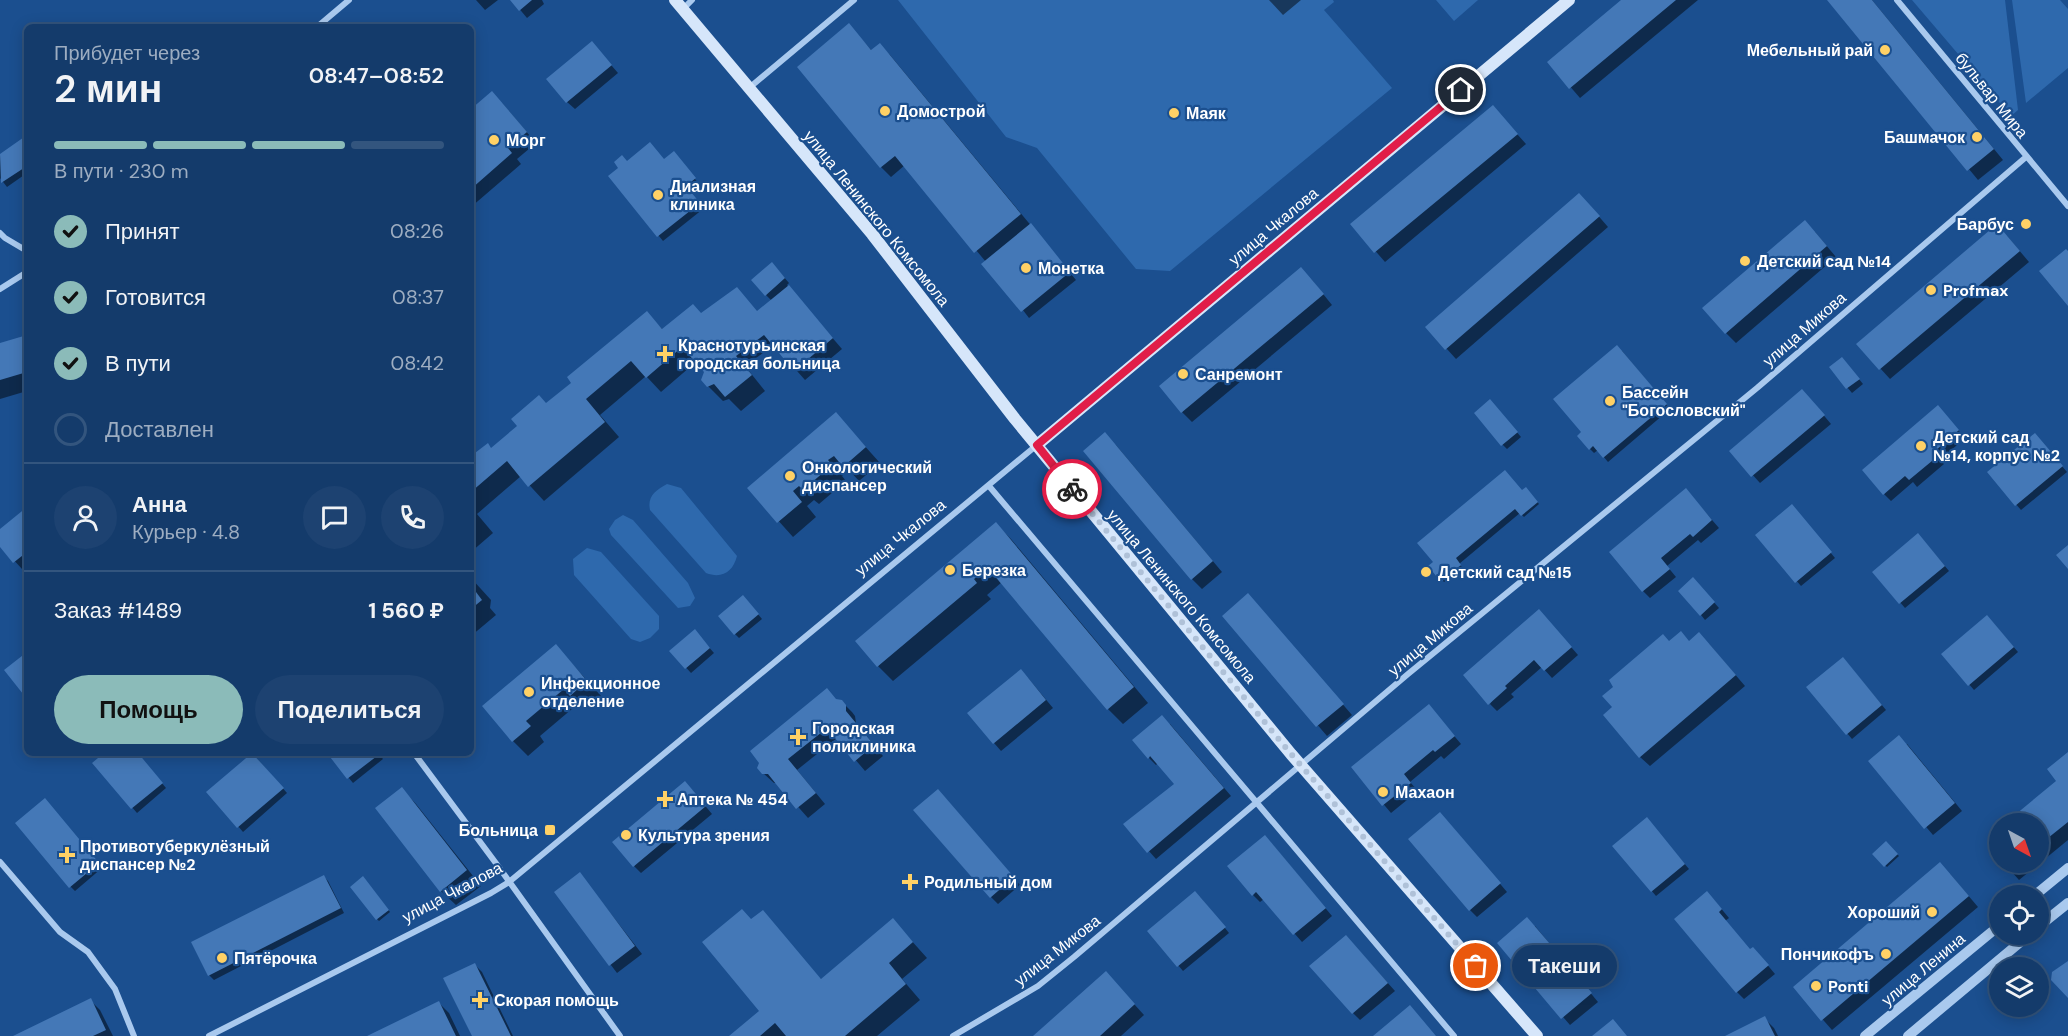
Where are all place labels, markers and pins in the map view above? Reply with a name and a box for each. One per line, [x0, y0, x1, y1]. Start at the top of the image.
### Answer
place label: Мебельный рай [1747, 40, 1873, 61]
marker: Мебельный рай [1878, 43, 1892, 57]
pin [1435, 64, 1486, 115]
place label: Домострой [897, 101, 985, 122]
place label: Маяк [1186, 103, 1227, 124]
marker: Домострой [878, 104, 892, 118]
marker: Маяк [1167, 106, 1181, 120]
place label: Башмачок [1884, 127, 1966, 148]
place label: Морг [506, 130, 546, 151]
marker: Башмачок [1970, 130, 1984, 144]
marker: Морг [487, 133, 501, 147]
place label: Диализная клиника [670, 176, 756, 215]
marker: Диализная клиника [651, 188, 665, 202]
place label: Барбус [1957, 214, 2014, 235]
marker: Барбус [2019, 217, 2033, 231]
place label: Детский сад №14 [1757, 251, 1891, 272]
marker: Детский сад №14 [1738, 254, 1752, 268]
place label: Монетка [1038, 258, 1104, 279]
marker: Монетка [1019, 261, 1033, 275]
place label: Profmax [1943, 280, 2009, 301]
marker: Profmax [1924, 283, 1938, 297]
place label: Краснотурьинская городская больница [678, 335, 840, 374]
marker: Краснотурьинская городская больница [656, 345, 674, 363]
place label: Санремонт [1195, 364, 1283, 385]
marker: Санремонт [1176, 367, 1190, 381]
place label: Бассейн "Богословский" [1622, 382, 1746, 421]
marker: Бассейн "Богословский" [1603, 394, 1617, 408]
place label: Детский сад №14, корпус №2 [1933, 427, 2060, 466]
marker: Детский сад №14, корпус №2 [1914, 439, 1928, 453]
place label: Онкологический диспансер [802, 457, 932, 496]
marker: Онкологический диспансер [783, 469, 797, 483]
place label: Березка [962, 560, 1026, 581]
place label: Детский сад №15 [1438, 562, 1572, 583]
marker: Березка [943, 563, 957, 577]
marker: Детский сад №15 [1419, 565, 1433, 579]
place label: Инфекционное отделение [541, 673, 660, 712]
marker: Инфекционное отделение [522, 685, 536, 699]
place label: Городская поликлиника [812, 718, 916, 757]
marker: Городская поликлиника [789, 728, 807, 746]
place label: Махаон [1395, 782, 1455, 803]
marker: Махаон [1376, 785, 1390, 799]
place label: Аптека № 454 [677, 789, 788, 810]
marker: Аптека № 454 [658, 792, 672, 806]
place label: Больница [459, 820, 538, 841]
marker: Больница [543, 823, 557, 837]
place label: Культура зрения [638, 825, 770, 846]
marker: Культура зрения [619, 828, 633, 842]
place label: Противотуберкулёзный диспансер №2 [80, 836, 270, 875]
marker: Противотуберкулёзный диспансер №2 [58, 846, 76, 864]
place label: Родильный дом [924, 872, 1052, 893]
marker: Родильный дом [901, 873, 919, 891]
place label: Хороший [1847, 902, 1920, 923]
marker: Хороший [1925, 905, 1939, 919]
pin [1450, 940, 1501, 991]
place label: Пончикофъ [1781, 944, 1874, 965]
callout: Такеши [1512, 945, 1617, 987]
marker: Пончикофъ [1879, 947, 1893, 961]
place label: Пятёрочка [234, 948, 317, 969]
marker: Пятёрочка [215, 951, 229, 965]
place label: Ponti [1828, 976, 1868, 997]
marker: Ponti [1809, 979, 1823, 993]
place label: Скорая помощь [494, 990, 619, 1011]
marker: Скорая помощь [471, 991, 489, 1009]

